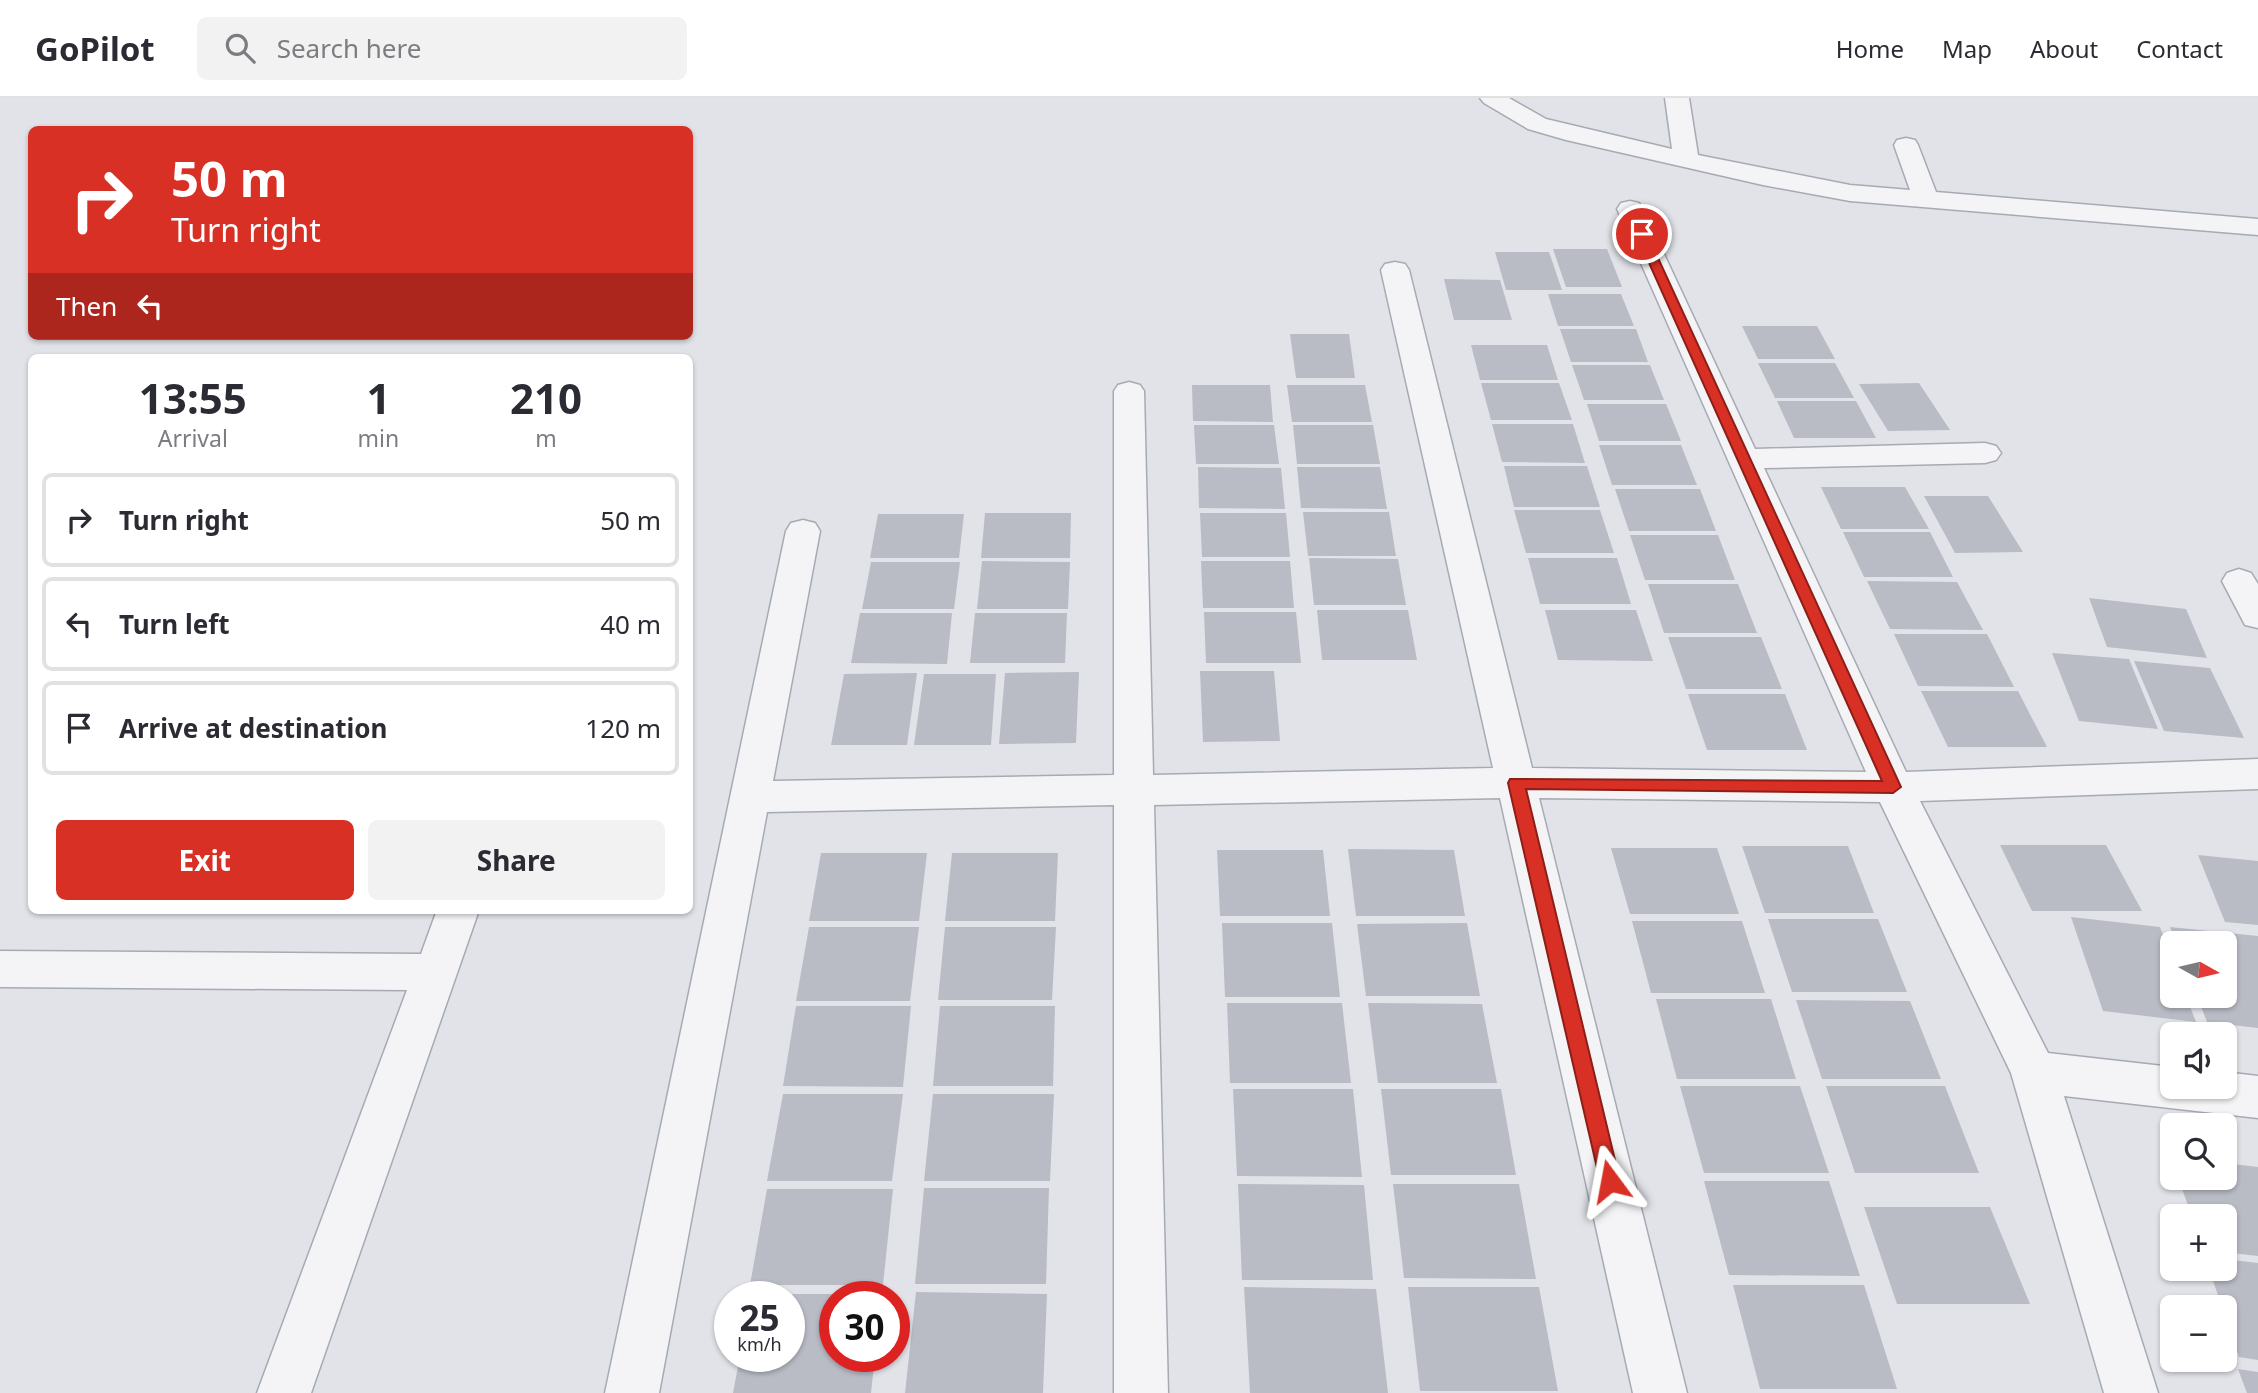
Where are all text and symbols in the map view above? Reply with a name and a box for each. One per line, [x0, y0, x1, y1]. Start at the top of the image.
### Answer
search box [197, 17, 687, 80]
text: GoPilot [35, 26, 155, 71]
icon: search [221, 29, 259, 67]
text: Search here [277, 30, 421, 66]
text: Home [1836, 32, 1904, 65]
text: Map [1942, 32, 1992, 65]
text: About [2030, 32, 2098, 65]
text: Contact [2136, 32, 2223, 65]
text: 50 m [171, 145, 288, 211]
icon: right [56, 154, 147, 245]
pin [1612, 204, 1672, 264]
text: Turn right [171, 208, 321, 251]
icon: arrive [1623, 215, 1661, 253]
icon: left [131, 287, 169, 325]
text: Then [56, 288, 117, 324]
text: 13:55 [139, 369, 247, 426]
text: 1 [366, 369, 390, 426]
text: 210 [510, 369, 582, 426]
text: Arrival [158, 422, 228, 454]
text: min [358, 422, 399, 454]
text: m [535, 422, 557, 454]
icon: right [60, 501, 98, 539]
text: Turn right [119, 502, 249, 538]
text: 50 m [600, 502, 661, 538]
icon: left [60, 605, 98, 643]
text: Turn left [119, 606, 230, 642]
text: 40 m [600, 606, 661, 642]
icon: arrive [60, 709, 98, 747]
text: Arrive at destination [119, 710, 388, 746]
text: 120 m [585, 710, 661, 746]
button: Exit [56, 820, 354, 900]
button: Share [368, 820, 665, 900]
north arrow [2160, 931, 2236, 1008]
map controls [2160, 931, 2237, 1372]
button: sound [2160, 1022, 2237, 1099]
button: search [2160, 1113, 2237, 1190]
position arrow [1573, 1144, 1647, 1218]
button: + [2160, 1204, 2237, 1281]
speed limit sign: 30 [819, 1281, 910, 1372]
text: 25 [739, 1294, 780, 1341]
button: − [2160, 1295, 2237, 1372]
text: km/h [737, 1332, 782, 1356]

